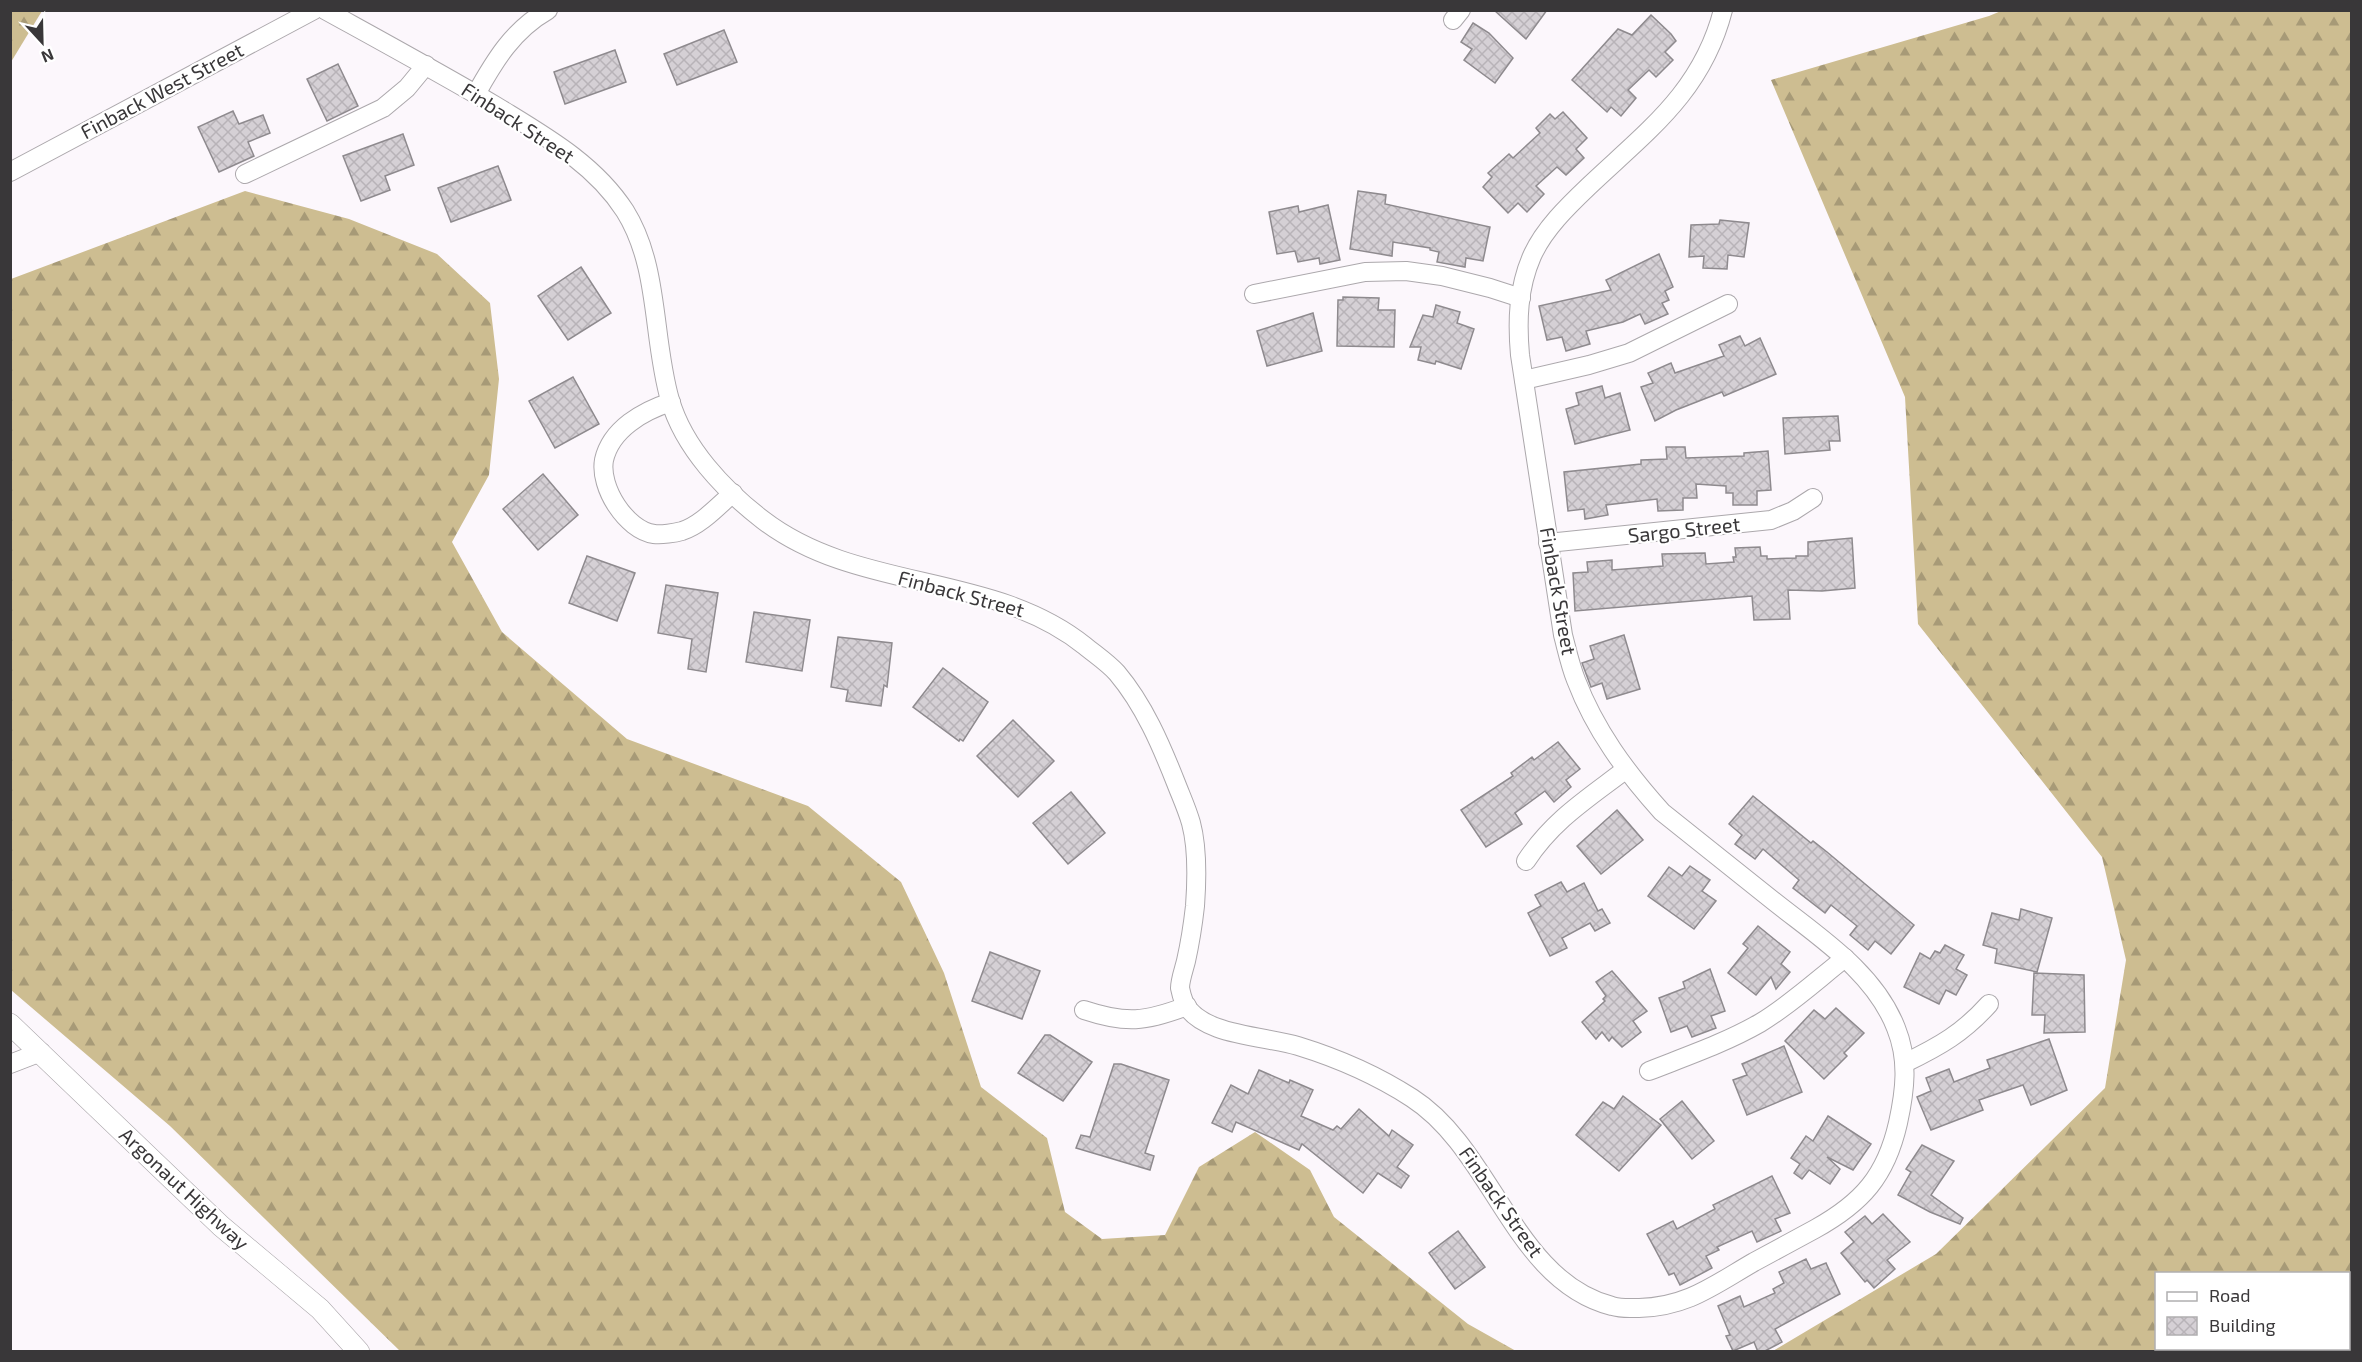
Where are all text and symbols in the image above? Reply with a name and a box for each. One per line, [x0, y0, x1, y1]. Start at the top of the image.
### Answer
north arrow [12, 12, 72, 72]
street label: Finback West Street [76, 37, 247, 143]
text: N [39, 45, 57, 67]
street label: Finback Street [458, 77, 580, 168]
street label: Sargo Street [1627, 511, 1742, 547]
street label: Finback Street [1536, 525, 1582, 657]
street label: Finback Street [896, 565, 1027, 621]
street label: Argonaut Highway [115, 1122, 255, 1255]
street label: Finback Street [1455, 1141, 1549, 1262]
legend [2155, 1272, 2350, 1350]
text: Road [2209, 1284, 2250, 1306]
text: Building [2209, 1314, 2276, 1336]

